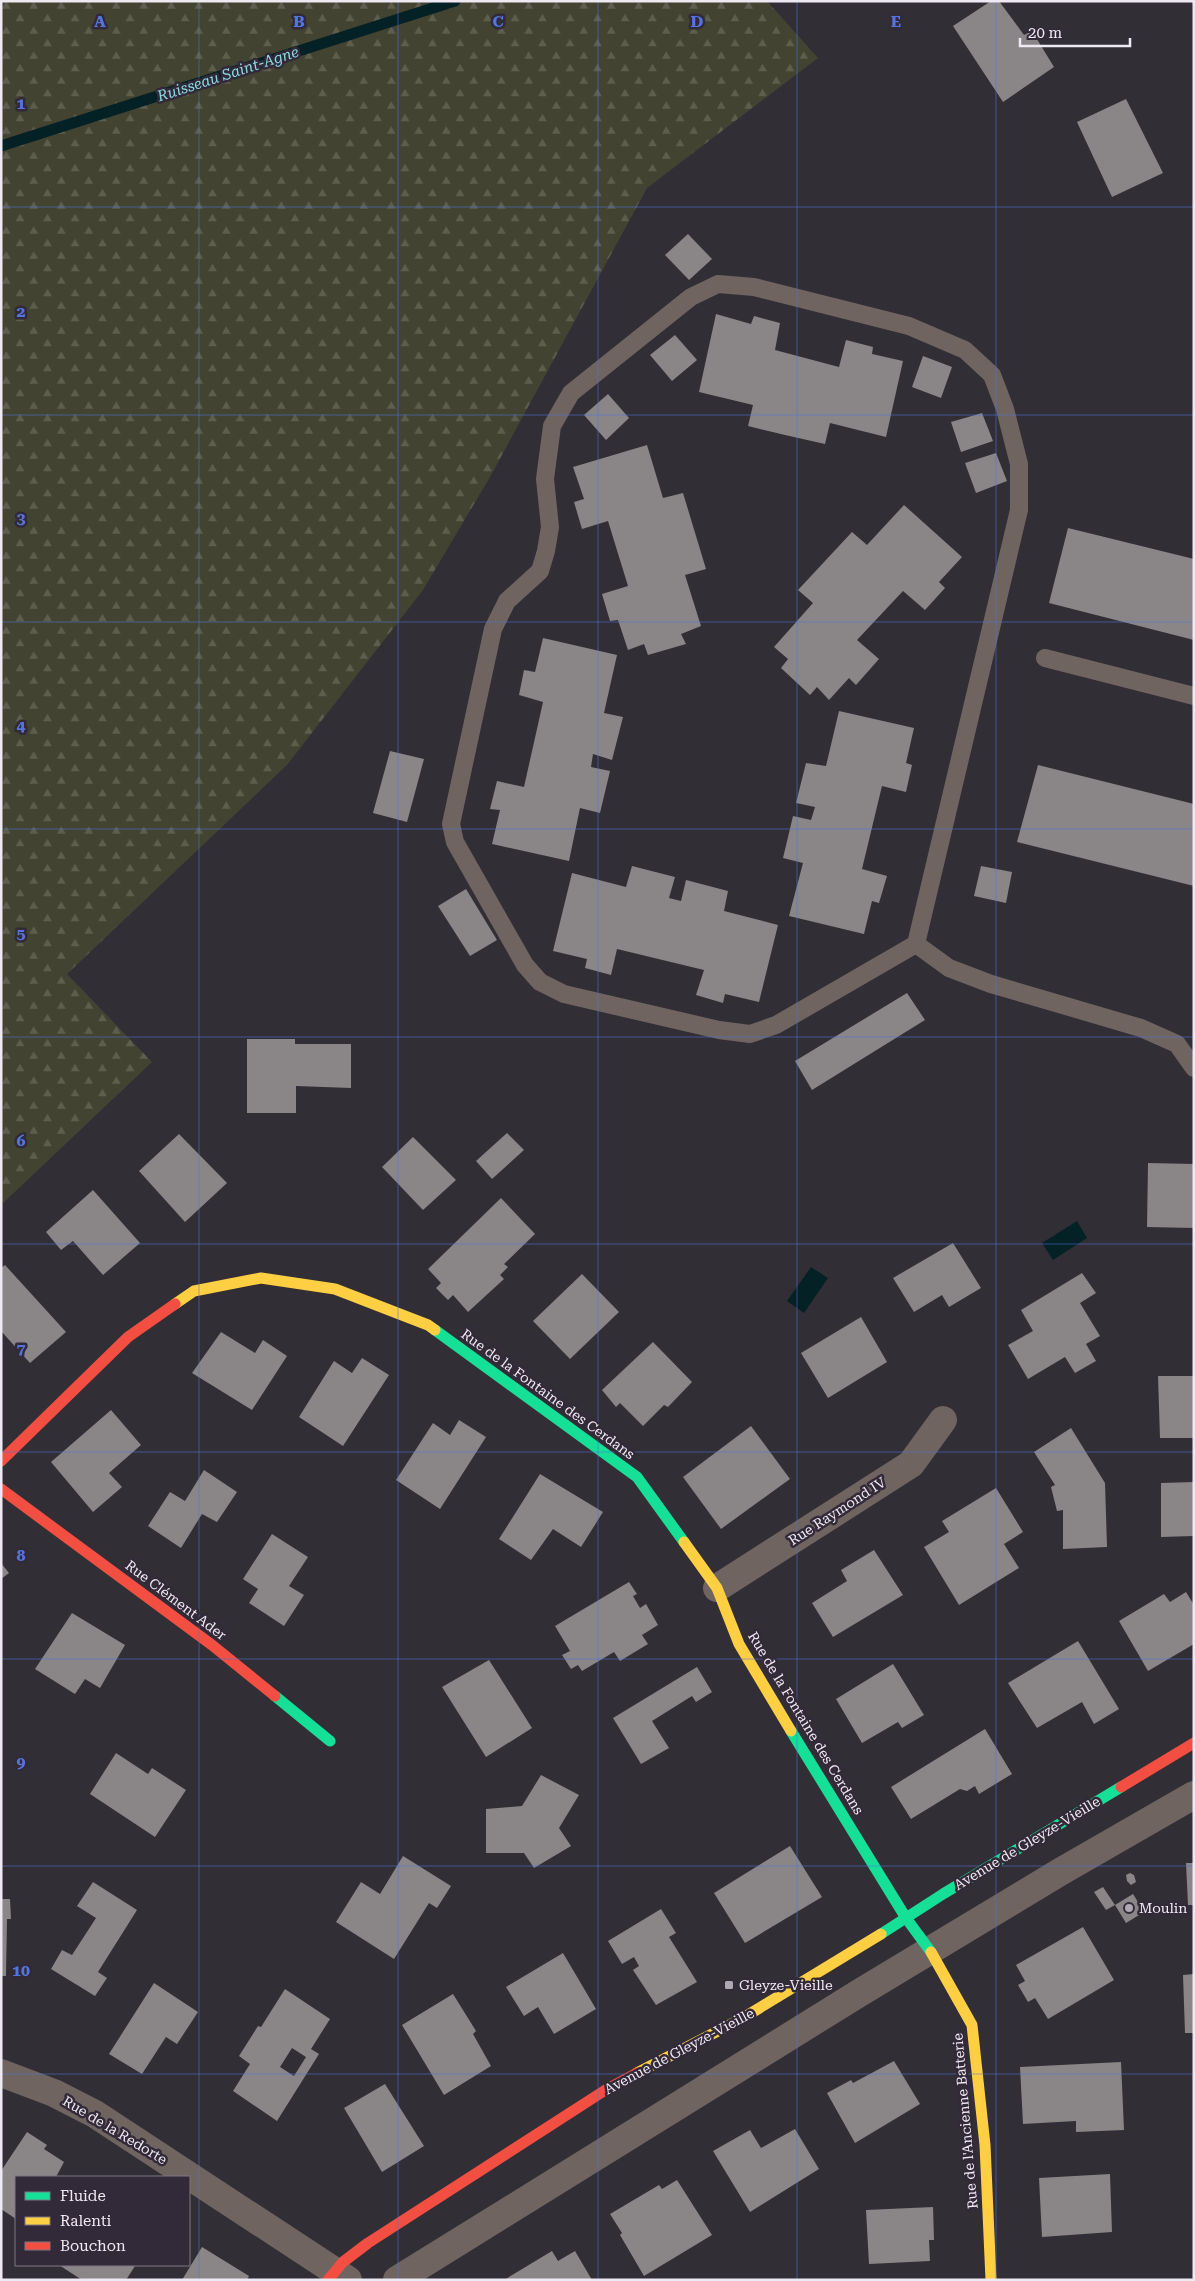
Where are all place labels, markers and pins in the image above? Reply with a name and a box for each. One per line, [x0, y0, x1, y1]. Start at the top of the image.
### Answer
place label: Moulin [1139, 1900, 1187, 1916]
marker: Moulin [1123, 1902, 1135, 1914]
place label: Gleyze-Vieille [739, 1977, 833, 1993]
marker: Gleyze-Vieille [723, 1979, 735, 1991]

